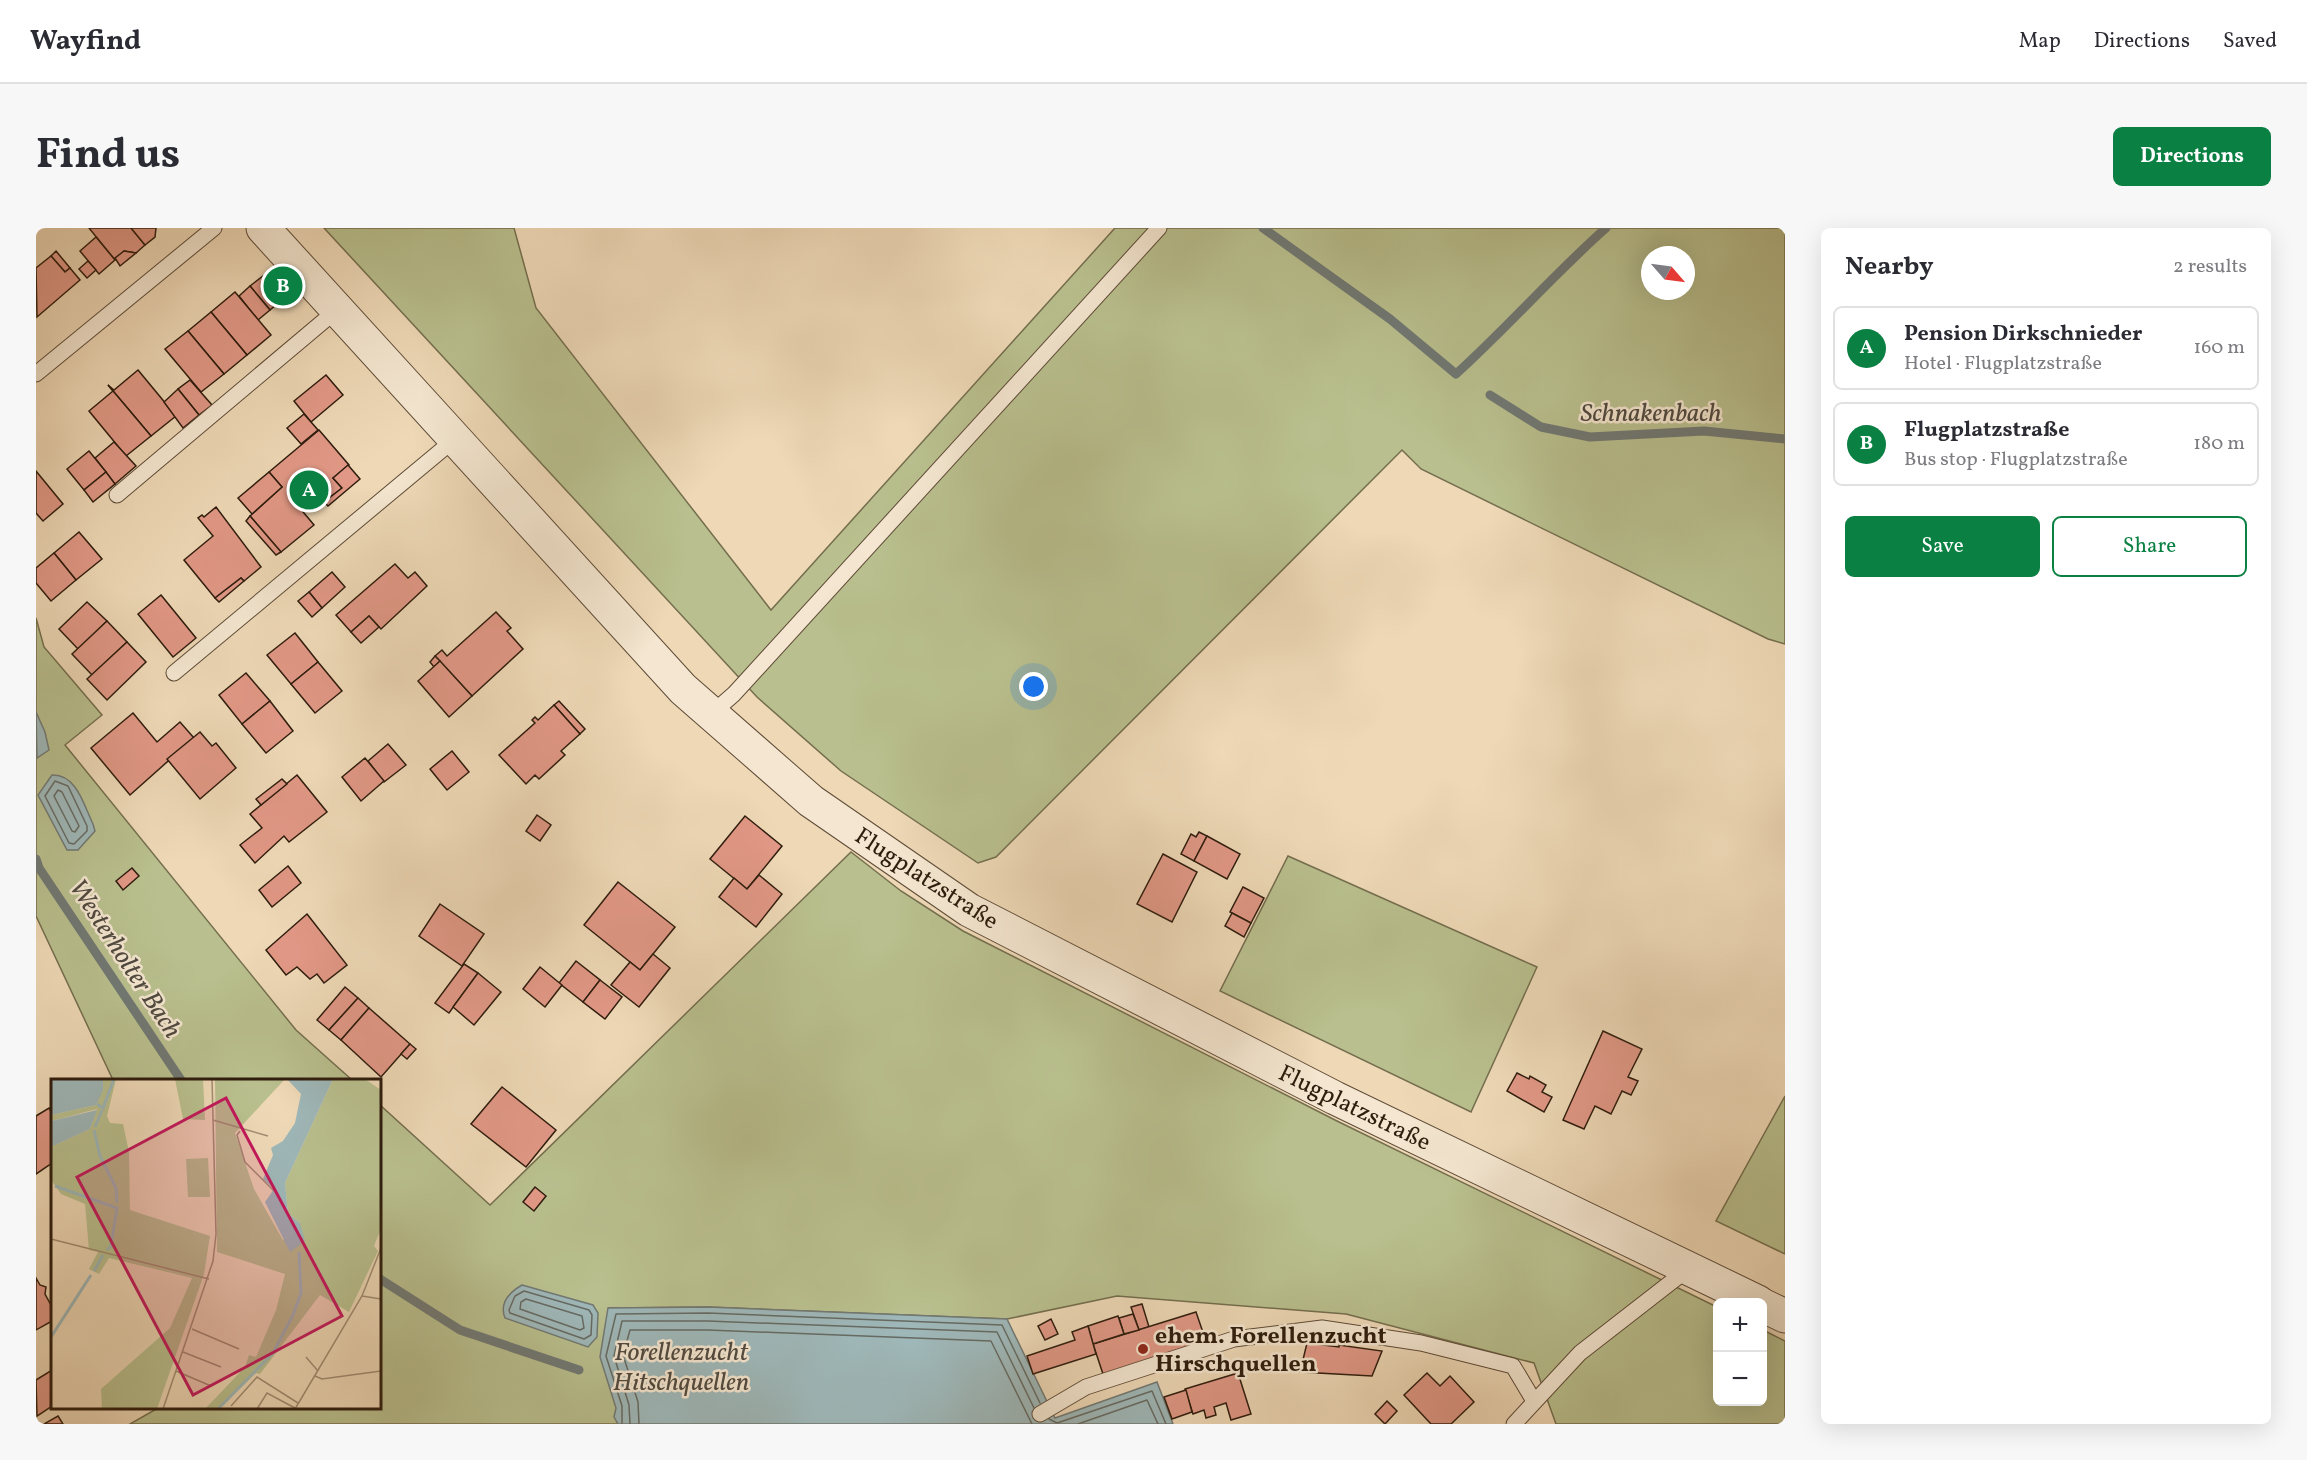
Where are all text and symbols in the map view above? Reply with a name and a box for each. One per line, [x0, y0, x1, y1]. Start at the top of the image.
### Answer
text: Wayfind [30, 22, 141, 61]
text: Map [2019, 27, 2061, 56]
text: Directions [2094, 27, 2190, 56]
text: Saved [2223, 27, 2277, 56]
text: Find us [36, 127, 180, 186]
button: Directions [2113, 127, 2271, 186]
north arrow [1641, 246, 1695, 300]
text: Nearby [1845, 249, 1934, 285]
text: 2 results [2173, 253, 2247, 281]
pin: B [264, 264, 302, 308]
text: Pension Dirkschnieder [1904, 319, 2143, 350]
text: A [1859, 334, 1874, 362]
text: 160 m [2193, 334, 2245, 362]
text: Hotel · Flugplatzstraße [1904, 350, 2102, 378]
water label: Schnakenbach [1581, 396, 1721, 432]
text: Flugplatzstraße [1904, 415, 2069, 446]
text: B [1860, 430, 1873, 458]
text: 180 m [2193, 430, 2245, 458]
text: Bus stop · Flugplatzstraße [1904, 446, 2128, 474]
pin: A [290, 468, 328, 512]
button: Save [1845, 516, 2040, 577]
button: Share [2052, 516, 2247, 577]
your location [1019, 672, 1048, 701]
street label: Flugplatzstraße [847, 820, 1005, 939]
water label: Westerholter Bach [59, 872, 189, 1046]
street label: Flugplatzstraße [1272, 1057, 1436, 1160]
inset map [51, 1079, 381, 1409]
map controls [1713, 1298, 1767, 1406]
button: + [1713, 1298, 1767, 1352]
place label: ehem. Forellenzucht Hirschquellen [1155, 1320, 1387, 1382]
water label: Forellenzucht Hitschquellen [613, 1335, 749, 1401]
marker: ehem. Forellenzucht Hirschquellen [1136, 1342, 1150, 1356]
button: − [1713, 1352, 1767, 1406]

